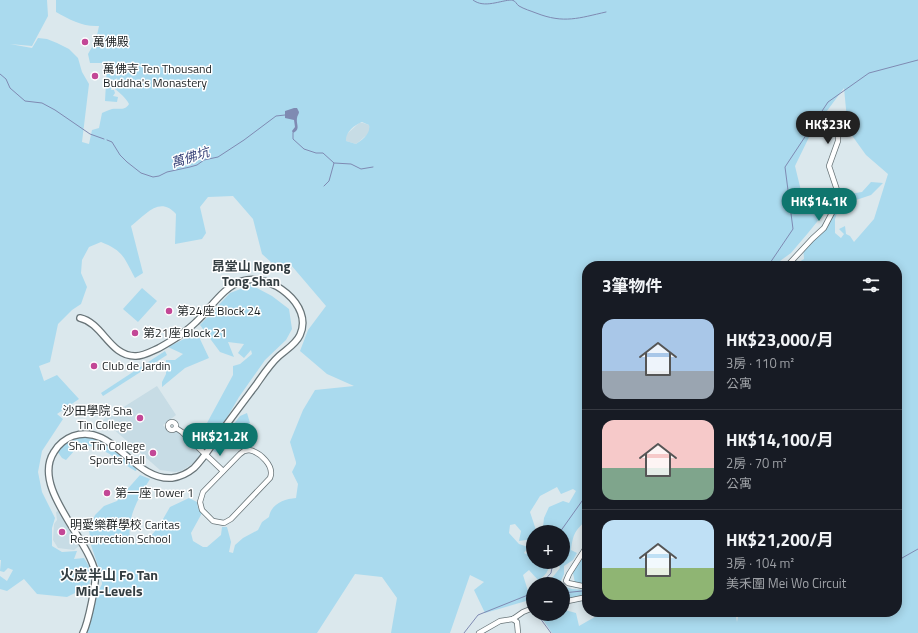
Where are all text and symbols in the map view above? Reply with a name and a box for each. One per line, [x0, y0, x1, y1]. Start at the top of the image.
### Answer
place label: 萬佛殿 [93, 32, 129, 51]
marker: 萬佛殿 [80, 37, 90, 47]
place label: 萬佛寺 Ten Thousand Buddha's Monastery [103, 59, 212, 92]
marker: 萬佛寺 Ten Thousand Buddha's Monastery [90, 71, 100, 81]
pin: HK$23K [795, 111, 861, 145]
text: HK$23K [805, 114, 851, 134]
water label: 萬佛坑 [168, 141, 214, 173]
pin: HK$14.1K [778, 188, 860, 222]
text: HK$14.1K [791, 191, 847, 211]
district label: 昂堂山 Ngong Tong Shan [212, 256, 290, 291]
text: 3筆物件 [602, 273, 663, 299]
icon: filters [860, 274, 882, 296]
place label: 第24座 Block 24 [177, 301, 261, 320]
marker: 第24座 Block 24 [164, 306, 174, 316]
place label: 第21座 Block 21 [143, 323, 227, 342]
text: HK$23,000/月 [726, 327, 834, 353]
marker: 第21座 Block 21 [130, 328, 140, 338]
icon: home [634, 335, 682, 383]
text: 3房 · 110 m² [726, 353, 794, 373]
place label: Club de Jardin [102, 356, 171, 375]
marker: Club de Jardin [89, 361, 99, 371]
text: 公寓 [726, 373, 752, 393]
place label: 沙田學院 Sha Tin College [62, 401, 132, 434]
marker: 沙田學院 Sha Tin College [135, 413, 145, 423]
pin: HK$21.2K [179, 423, 261, 457]
text: HK$21.2K [192, 426, 248, 446]
text: HK$14,100/月 [726, 427, 834, 453]
place label: Sha Tin College Sports Hall [69, 436, 145, 469]
icon: home [634, 436, 682, 484]
marker: Sha Tin College Sports Hall [148, 448, 158, 458]
text: 2房 · 70 m² [726, 453, 787, 473]
text: 公寓 [726, 473, 752, 493]
place label: 第一座 Tower 1 [115, 483, 194, 502]
marker: 第一座 Tower 1 [102, 488, 112, 498]
place label: 明愛樂群學校 Caritas Resurrection School [70, 515, 180, 548]
map controls [526, 525, 570, 621]
button: + [526, 525, 570, 569]
marker: 明愛樂群學校 Caritas Resurrection School [57, 527, 67, 537]
text: HK$21,200/月 [726, 527, 834, 553]
icon: home [634, 536, 682, 584]
text: 3房 · 104 m² [726, 553, 794, 573]
district label: 火炭半山 Fo Tan Mid-Levels [60, 564, 158, 601]
text: 美禾圍 Mei Wo Circuit [726, 573, 846, 593]
button: − [526, 577, 570, 621]

